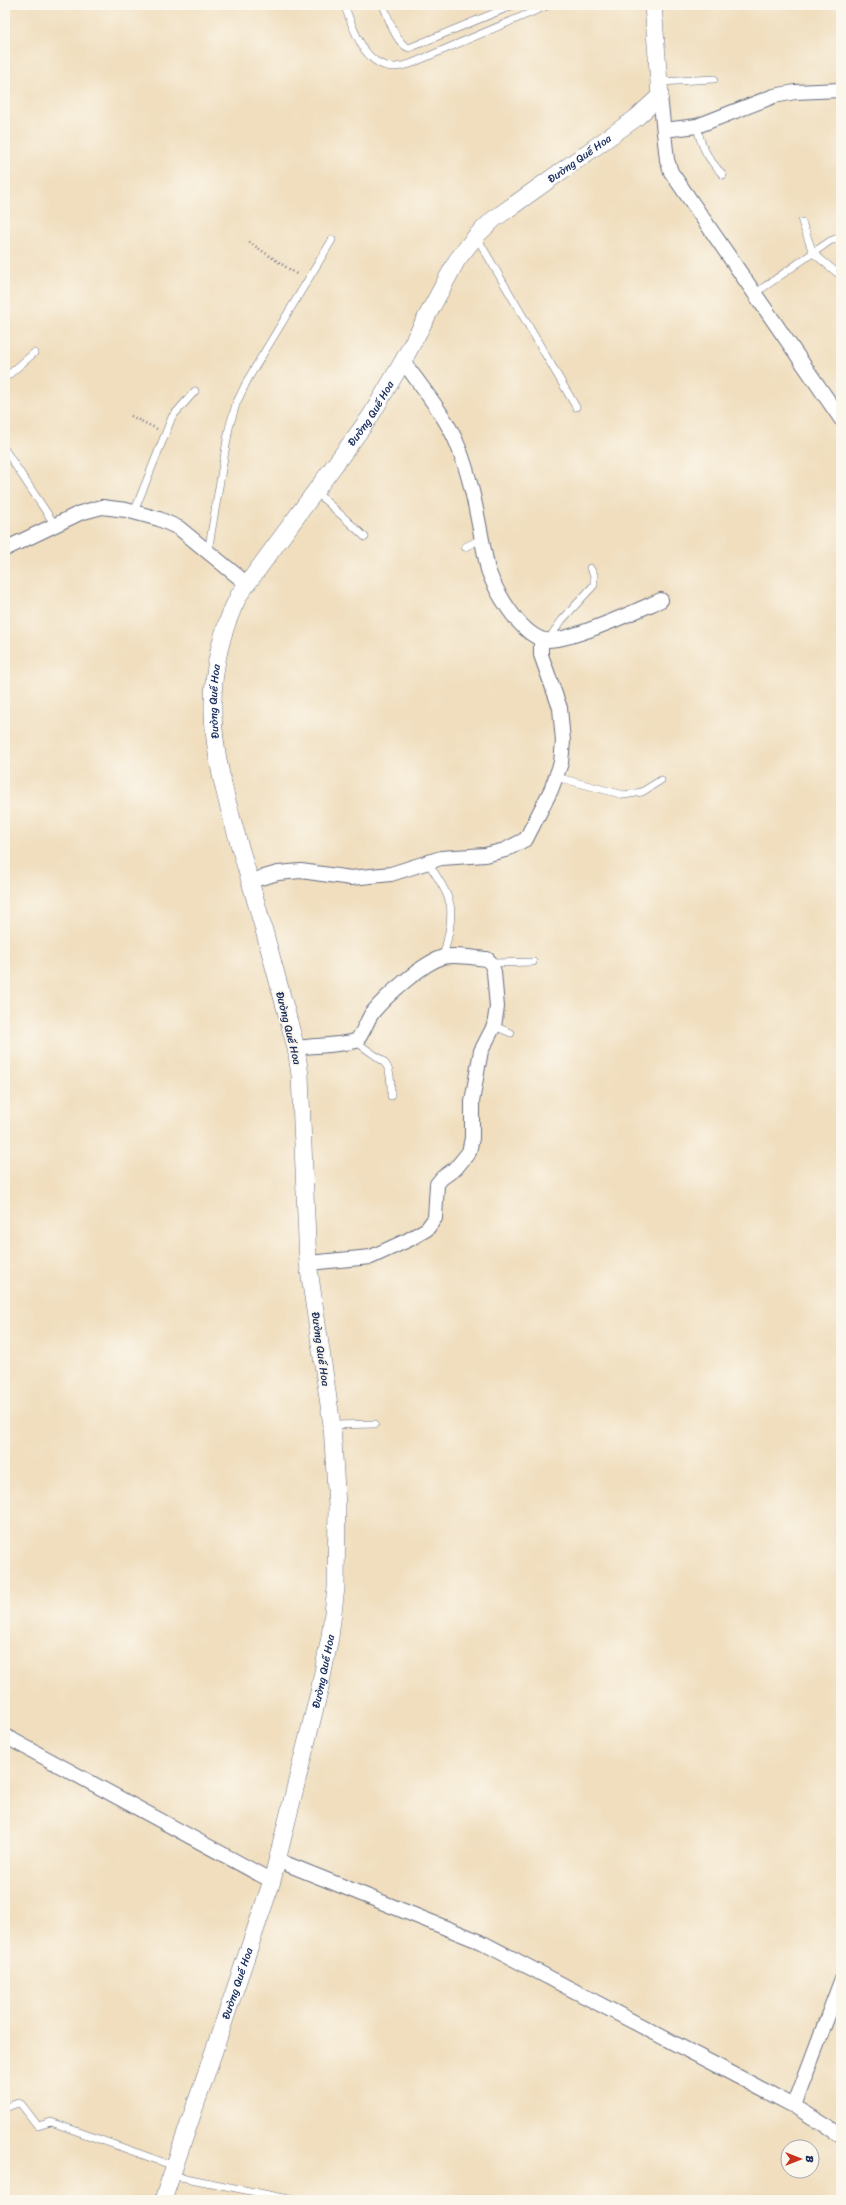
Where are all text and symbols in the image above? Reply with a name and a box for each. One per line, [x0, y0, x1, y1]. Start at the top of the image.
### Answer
street label: Đường Quế Hoa [544, 129, 616, 188]
street label: Đường Quế Hoa [343, 377, 400, 450]
street label: Đường Quế Hoa [204, 662, 226, 740]
street label: Đường Quế Hoa [270, 990, 307, 1067]
street label: Đường Quế Hoa [306, 1311, 335, 1388]
street label: Đường Quế Hoa [306, 1632, 340, 1710]
street label: Đường Quế Hoa [216, 1945, 259, 2022]
north arrow [780, 2139, 820, 2179]
text: B [800, 2156, 819, 2163]

